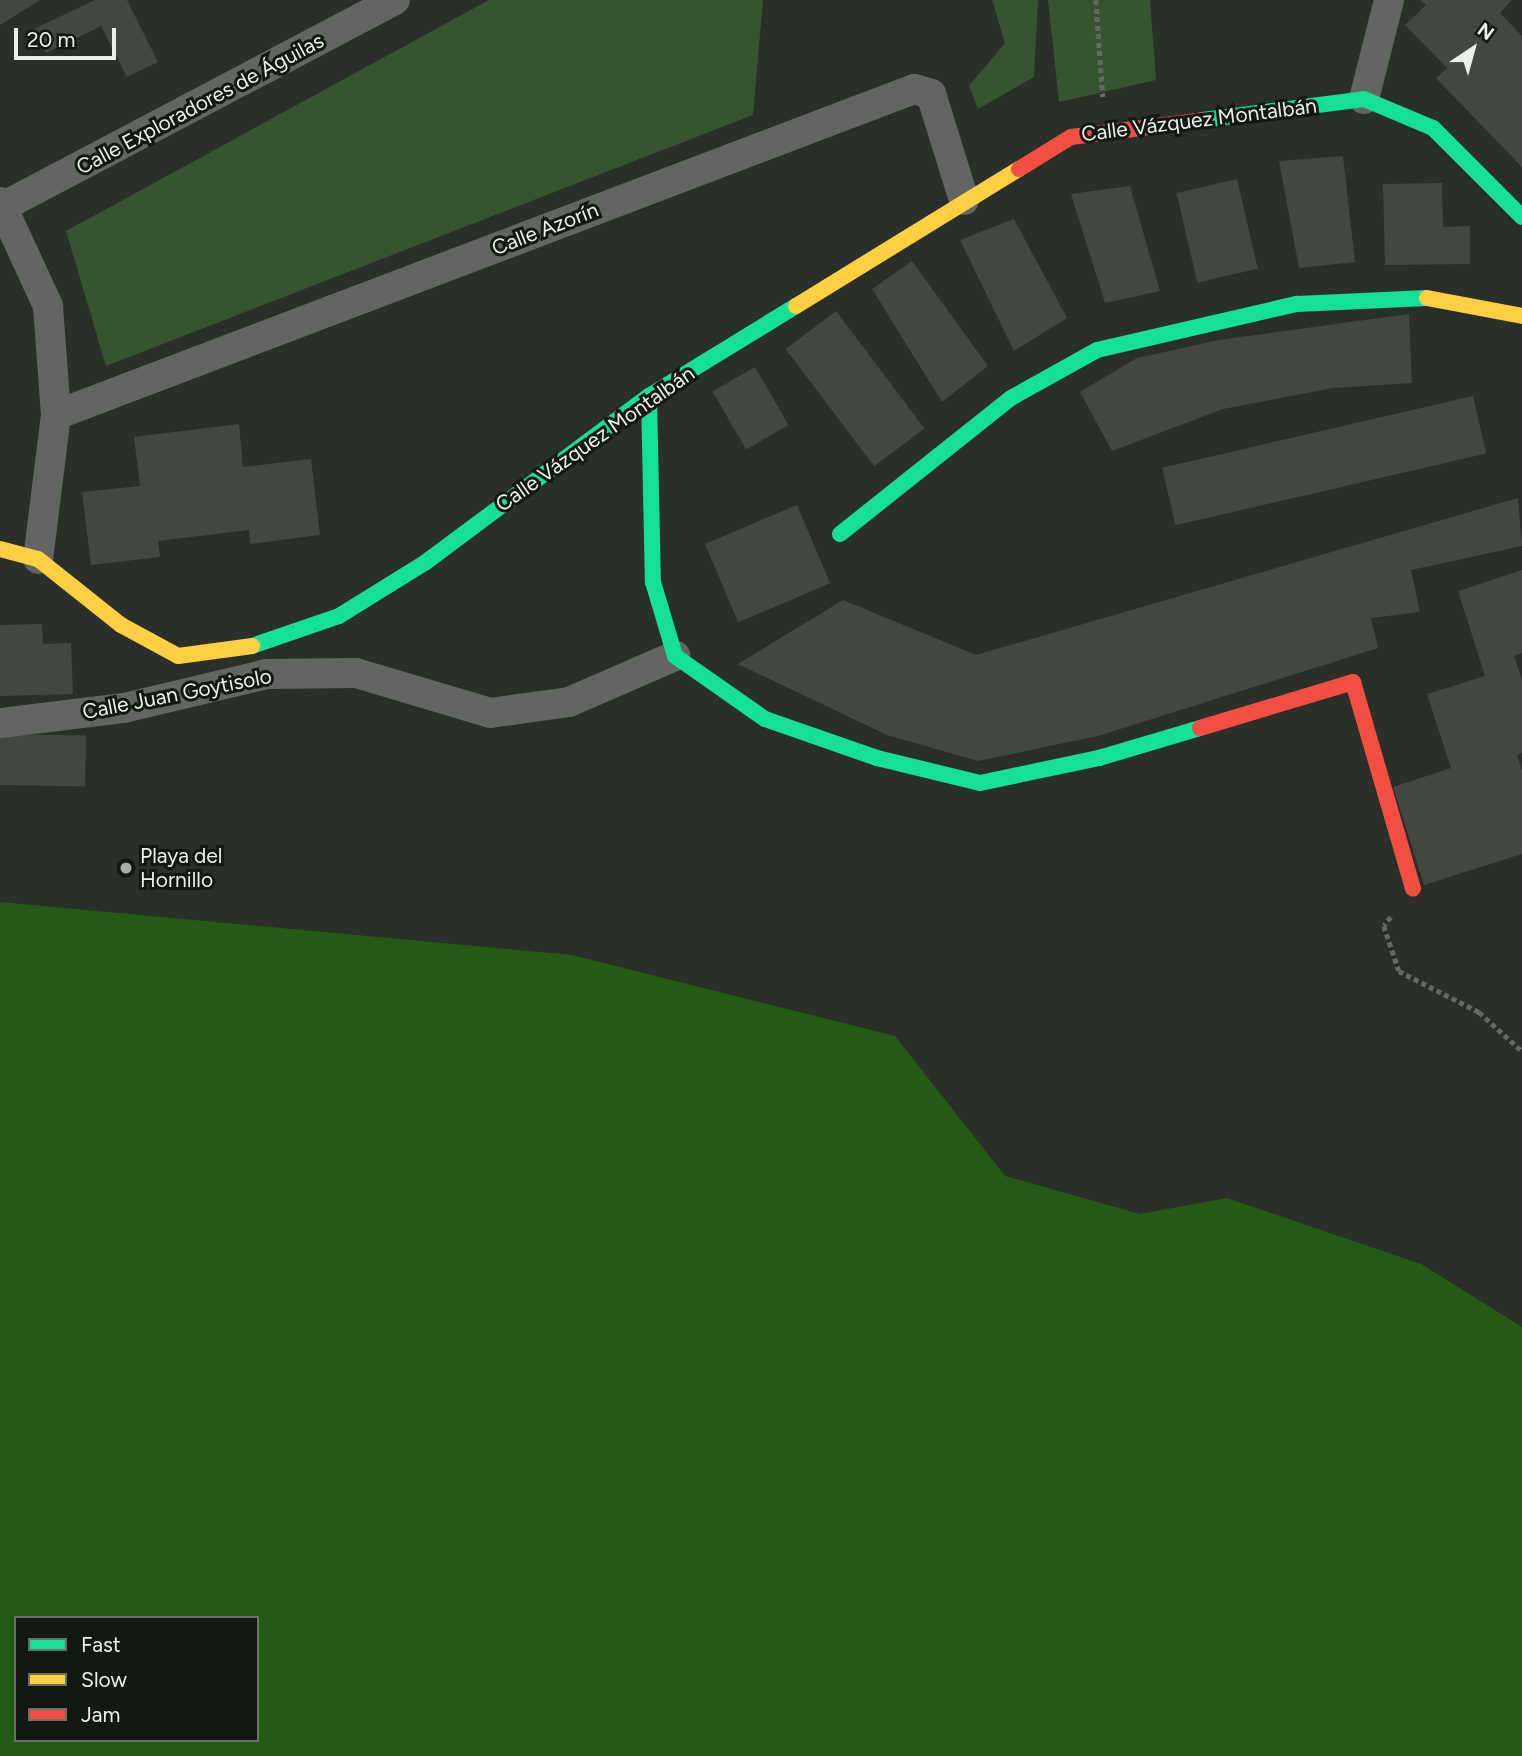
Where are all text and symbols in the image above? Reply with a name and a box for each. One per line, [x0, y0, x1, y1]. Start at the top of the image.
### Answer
scale bar [18, 14, 119, 58]
north arrow [1438, 14, 1508, 84]
text: N [1473, 18, 1498, 45]
text: 20 m [27, 27, 75, 52]
street label: Calle Exploradores de Águilas [72, 28, 328, 180]
street label: Calle Vázquez Montalbán [1080, 93, 1318, 147]
street label: Calle Azorín [488, 197, 602, 261]
street label: Calle Vázquez Montalbán [491, 361, 699, 517]
street label: Calle Juan Goytisolo [80, 663, 274, 725]
place label: Playa del Hornillo [140, 843, 222, 893]
marker: Playa del Hornillo [118, 860, 134, 876]
legend [14, 1616, 259, 1742]
text: Fast [81, 1632, 121, 1657]
text: Slow [81, 1667, 127, 1692]
text: Jam [81, 1702, 120, 1727]

